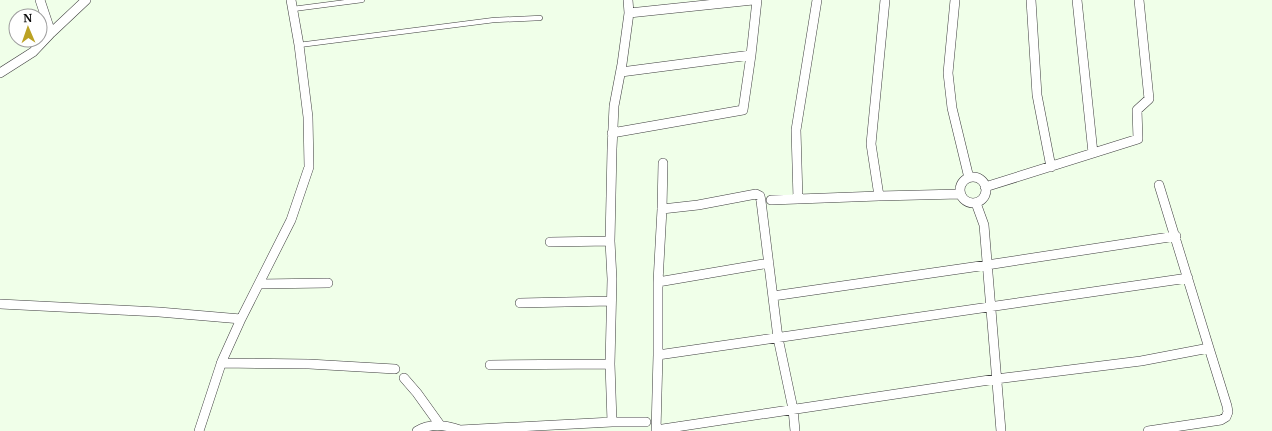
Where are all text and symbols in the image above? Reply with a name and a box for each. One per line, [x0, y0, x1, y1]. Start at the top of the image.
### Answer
north arrow [8, 8, 48, 48]
text: N [23, 11, 33, 25]

